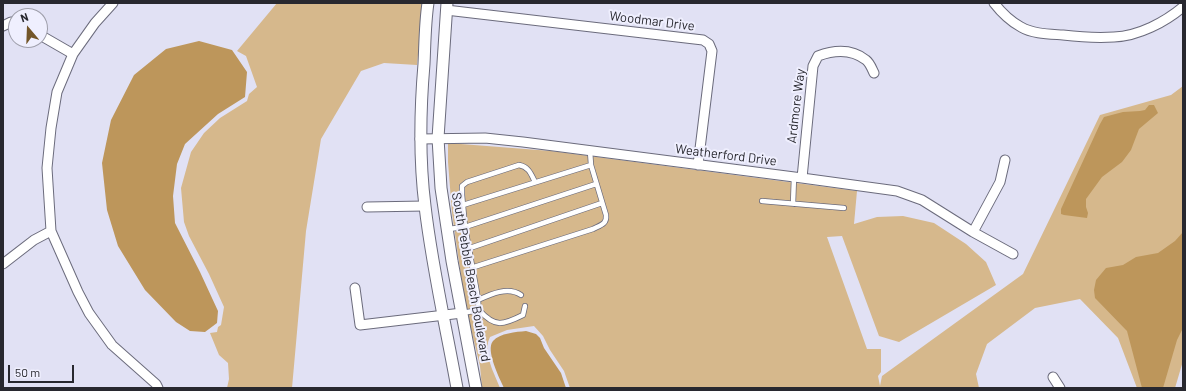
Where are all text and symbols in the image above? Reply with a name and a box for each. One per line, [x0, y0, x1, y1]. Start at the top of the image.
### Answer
north arrow [8, 8, 48, 48]
street label: Woodmar Drive [609, 8, 695, 34]
text: N [19, 10, 30, 24]
street label: Ardmore Way [784, 68, 808, 144]
street label: Weatherford Drive [674, 141, 778, 169]
street label: South Pebble Beach Boulevard [448, 191, 494, 363]
scale bar [10, 357, 76, 383]
text: 50 m [15, 365, 40, 379]

